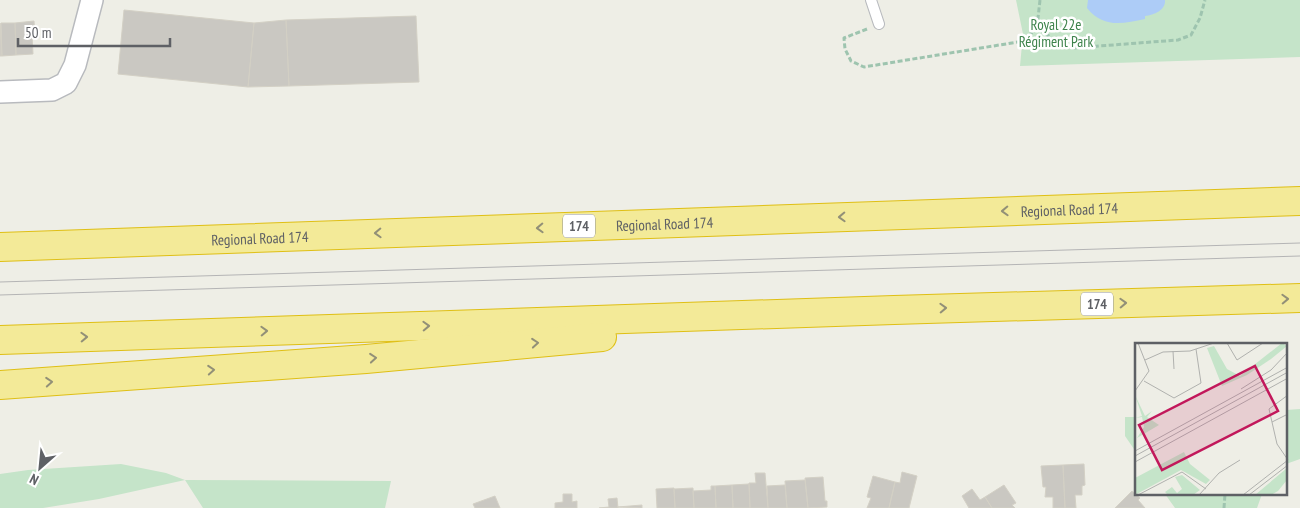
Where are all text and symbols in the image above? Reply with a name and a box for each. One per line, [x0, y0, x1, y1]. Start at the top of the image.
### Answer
scale bar [18, 15, 170, 47]
park label: Royal 22e Régiment Park [1019, 15, 1093, 51]
text: 50 m [25, 23, 51, 42]
street label: Regional Road 174 [1020, 198, 1119, 220]
one-way arrow [1001, 206, 1009, 217]
street label: Regional Road 174 [616, 212, 714, 235]
one-way arrow [838, 212, 846, 222]
road number: 174 [563, 215, 595, 238]
one-way arrow [536, 222, 544, 233]
street label: Regional Road 174 [211, 227, 309, 249]
one-way arrow [373, 228, 381, 239]
road number: 174 [1081, 292, 1113, 316]
one-way arrow [1282, 293, 1290, 304]
one-way arrow [1120, 298, 1127, 308]
one-way arrow [939, 303, 947, 314]
one-way arrow [422, 320, 430, 331]
one-way arrow [260, 326, 268, 336]
one-way arrow [80, 332, 88, 343]
one-way arrow [531, 338, 539, 349]
inset map [1135, 343, 1288, 496]
one-way arrow [369, 353, 377, 364]
one-way arrow [207, 365, 215, 376]
one-way arrow [45, 377, 53, 388]
north arrow [15, 443, 65, 493]
text: N [27, 470, 42, 489]

